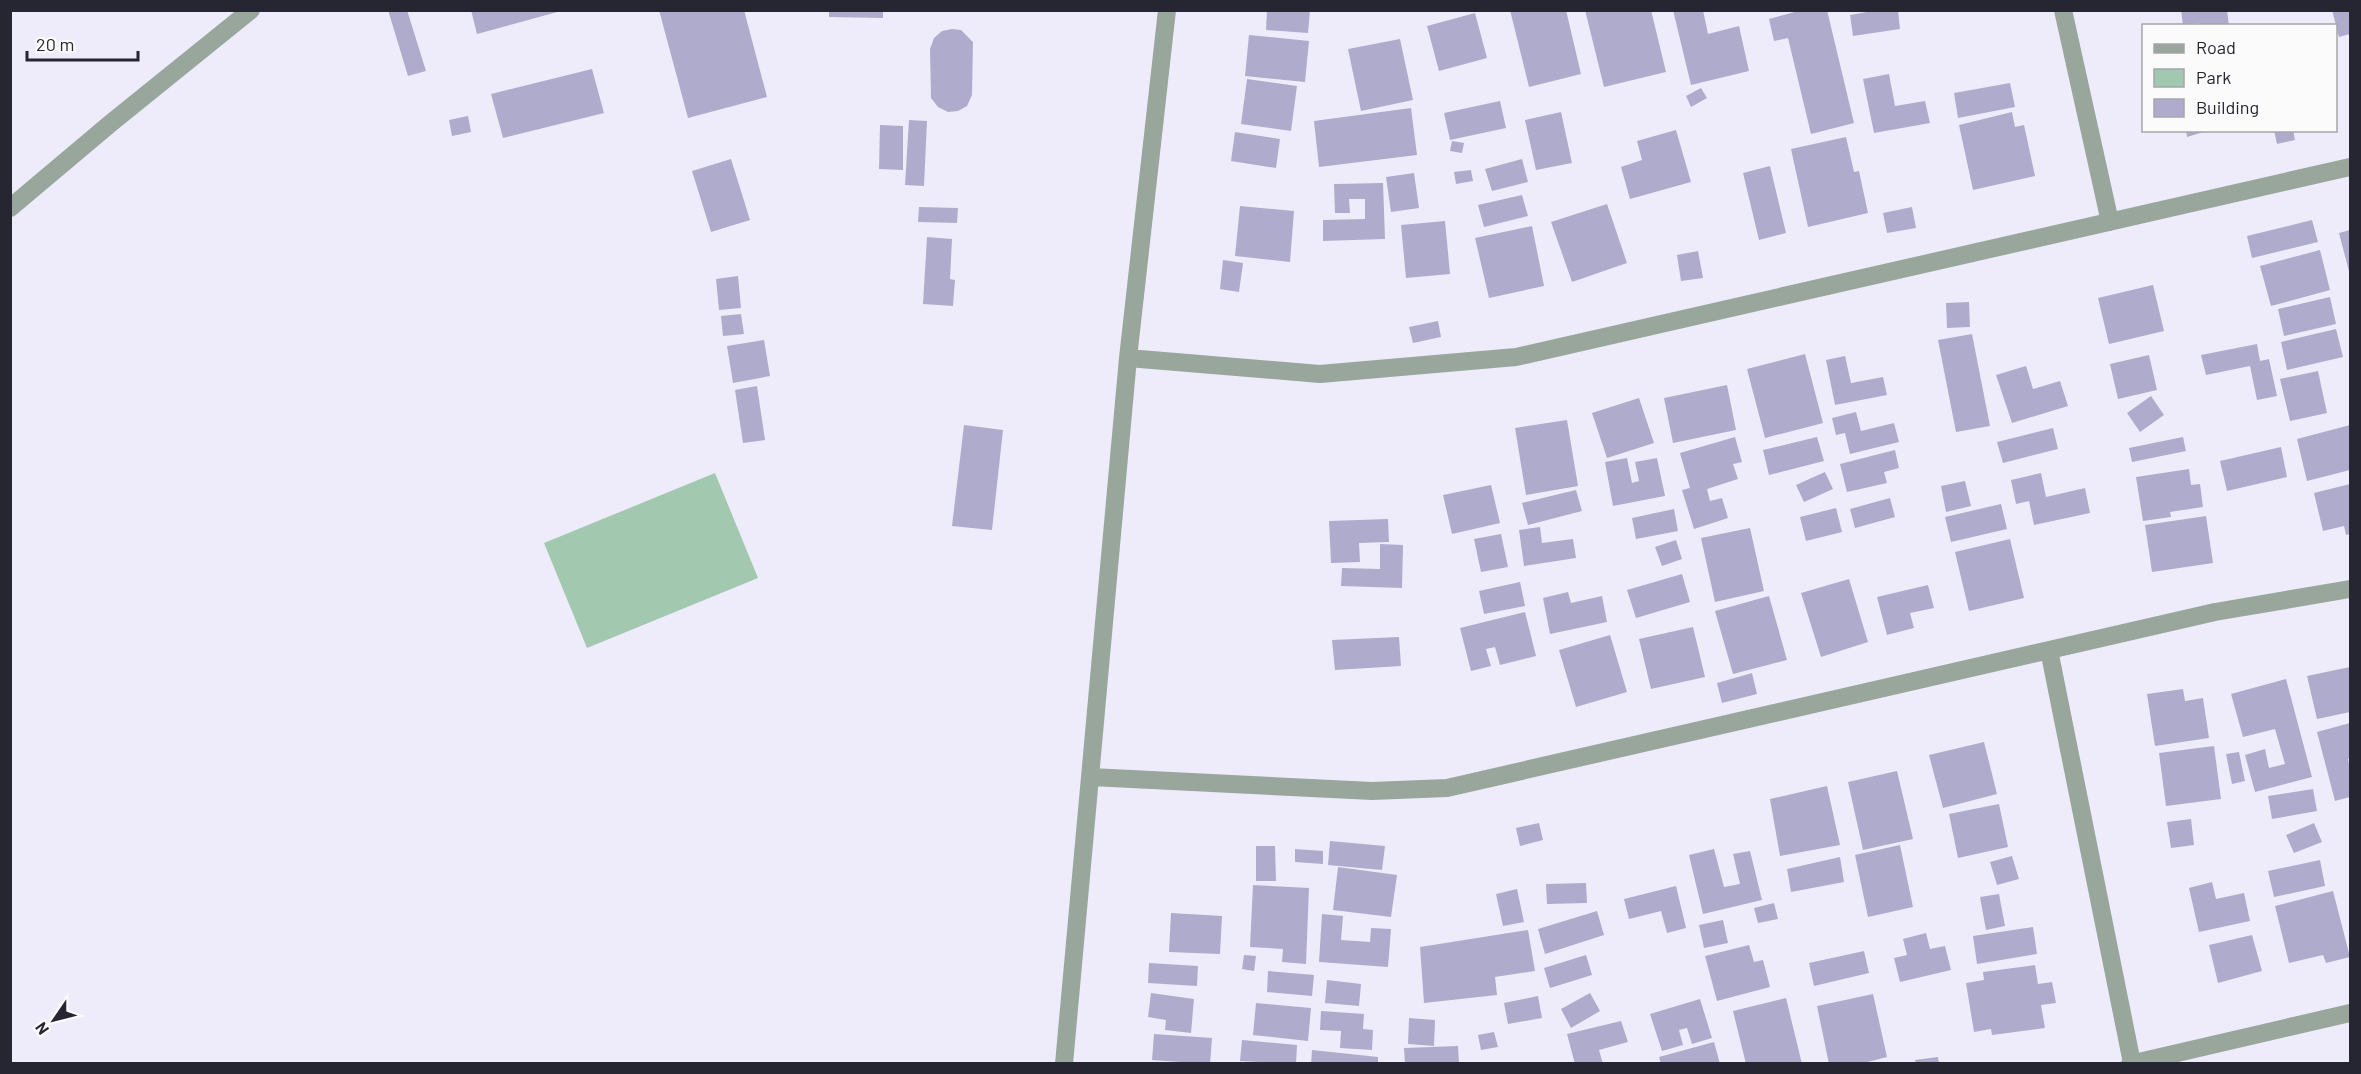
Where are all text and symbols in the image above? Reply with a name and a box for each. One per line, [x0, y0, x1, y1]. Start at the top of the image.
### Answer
scale bar [27, 24, 138, 62]
legend [2142, 24, 2337, 132]
text: 20 m [36, 33, 74, 55]
text: Road [2196, 36, 2236, 58]
text: Park [2196, 66, 2231, 88]
text: Building [2196, 96, 2259, 118]
north arrow [24, 990, 84, 1050]
text: N [30, 1019, 52, 1039]

